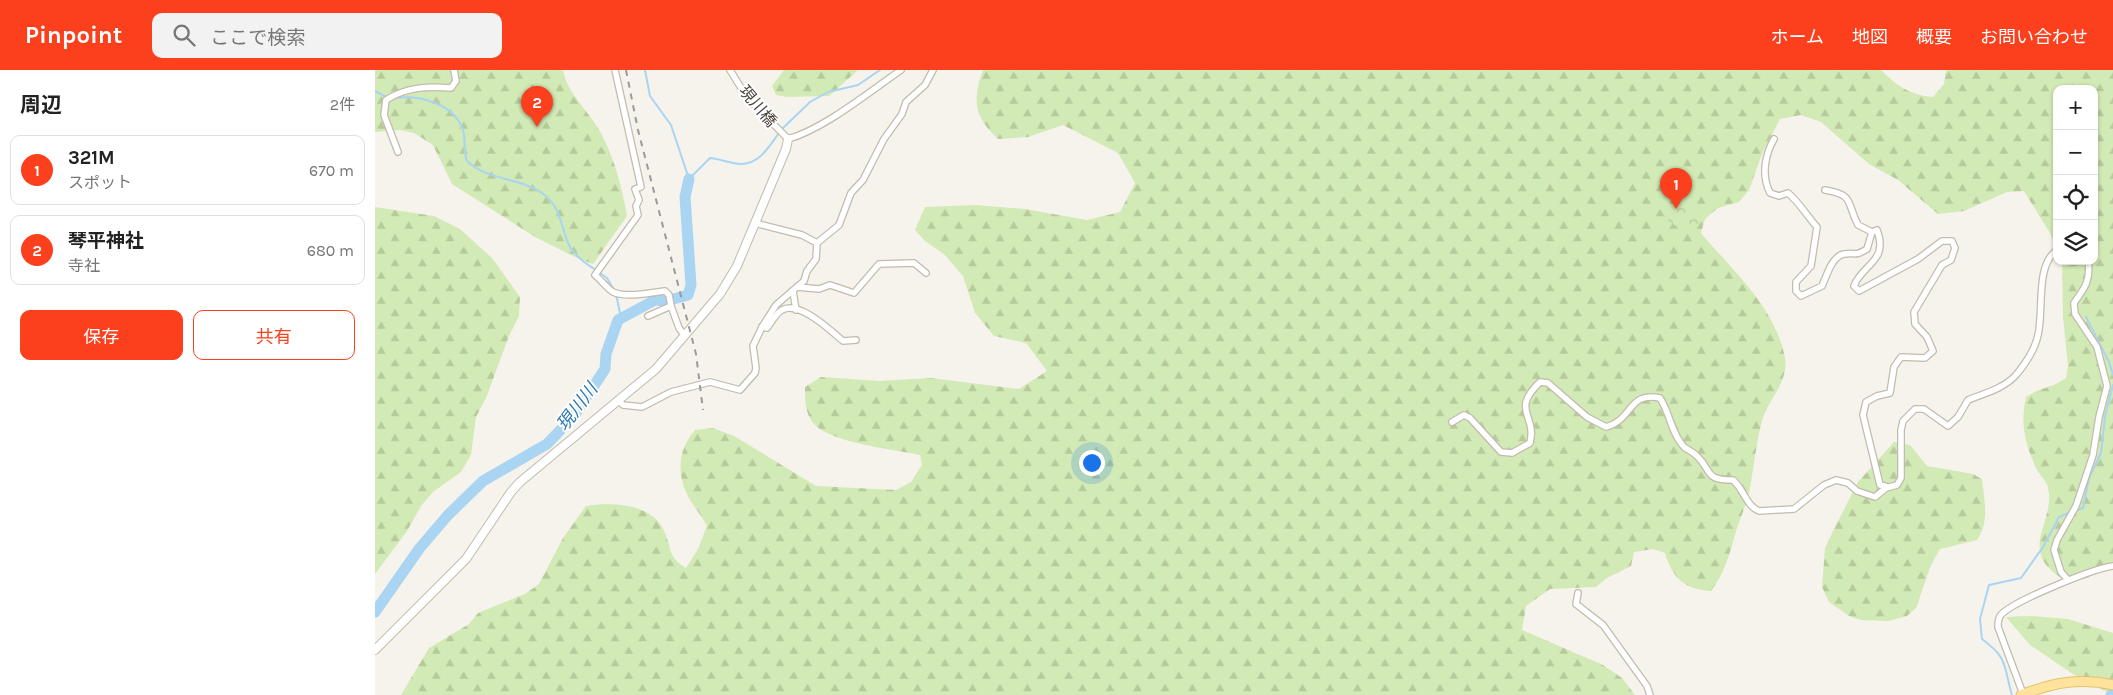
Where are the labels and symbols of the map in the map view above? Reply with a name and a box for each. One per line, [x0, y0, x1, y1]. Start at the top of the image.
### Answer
street label: 現川橋 [735, 82, 781, 130]
pin: 2 [521, 86, 553, 127]
pin: 1 [1660, 168, 1692, 209]
water label: 現川川 [552, 377, 603, 435]
your location [1079, 450, 1105, 476]

